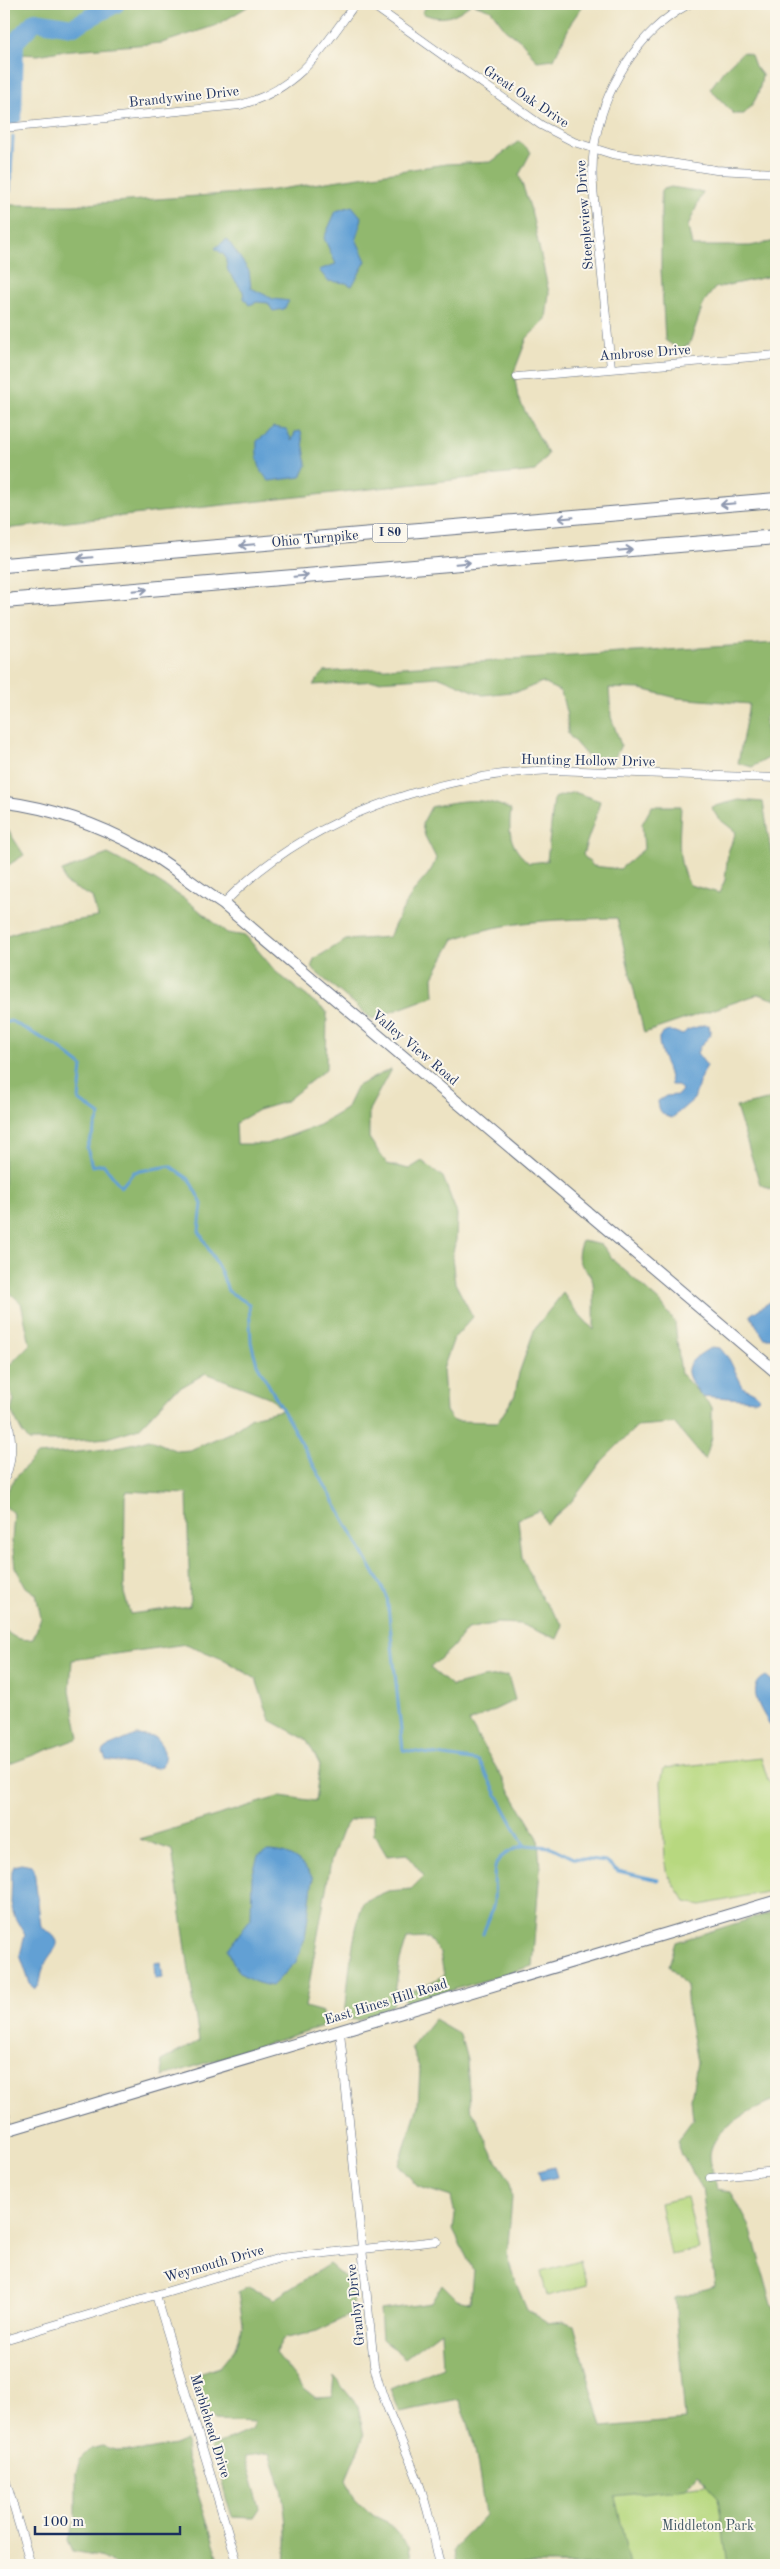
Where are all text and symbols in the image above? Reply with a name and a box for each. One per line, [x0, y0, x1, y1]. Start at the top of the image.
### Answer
street label: Great Oak Drive [481, 63, 571, 131]
street label: Brandywine Drive [128, 84, 240, 110]
street label: Steepleview Drive [574, 160, 596, 270]
street label: Ambrose Drive [599, 343, 691, 363]
one-way arrow [720, 500, 736, 509]
one-way arrow [558, 514, 574, 523]
road number: I 80 [372, 524, 408, 542]
street label: Ohio Turnpike [271, 528, 359, 550]
one-way arrow [239, 540, 255, 550]
one-way arrow [617, 545, 633, 554]
one-way arrow [77, 554, 93, 563]
one-way arrow [455, 558, 471, 568]
one-way arrow [293, 572, 309, 581]
one-way arrow [131, 585, 147, 595]
street label: Hunting Hollow Drive [521, 753, 655, 769]
street label: Valley View Road [369, 1008, 461, 1088]
street label: East Hines Hill Road [323, 1977, 449, 2027]
street label: Weymouth Drive [163, 2243, 265, 2285]
street label: Granby Drive [345, 2263, 367, 2347]
street label: Marblehead Drive [188, 2372, 232, 2480]
scale bar [35, 2504, 180, 2536]
text: 100 m [42, 2515, 84, 2530]
park label: Middleton Park [662, 2519, 754, 2533]

